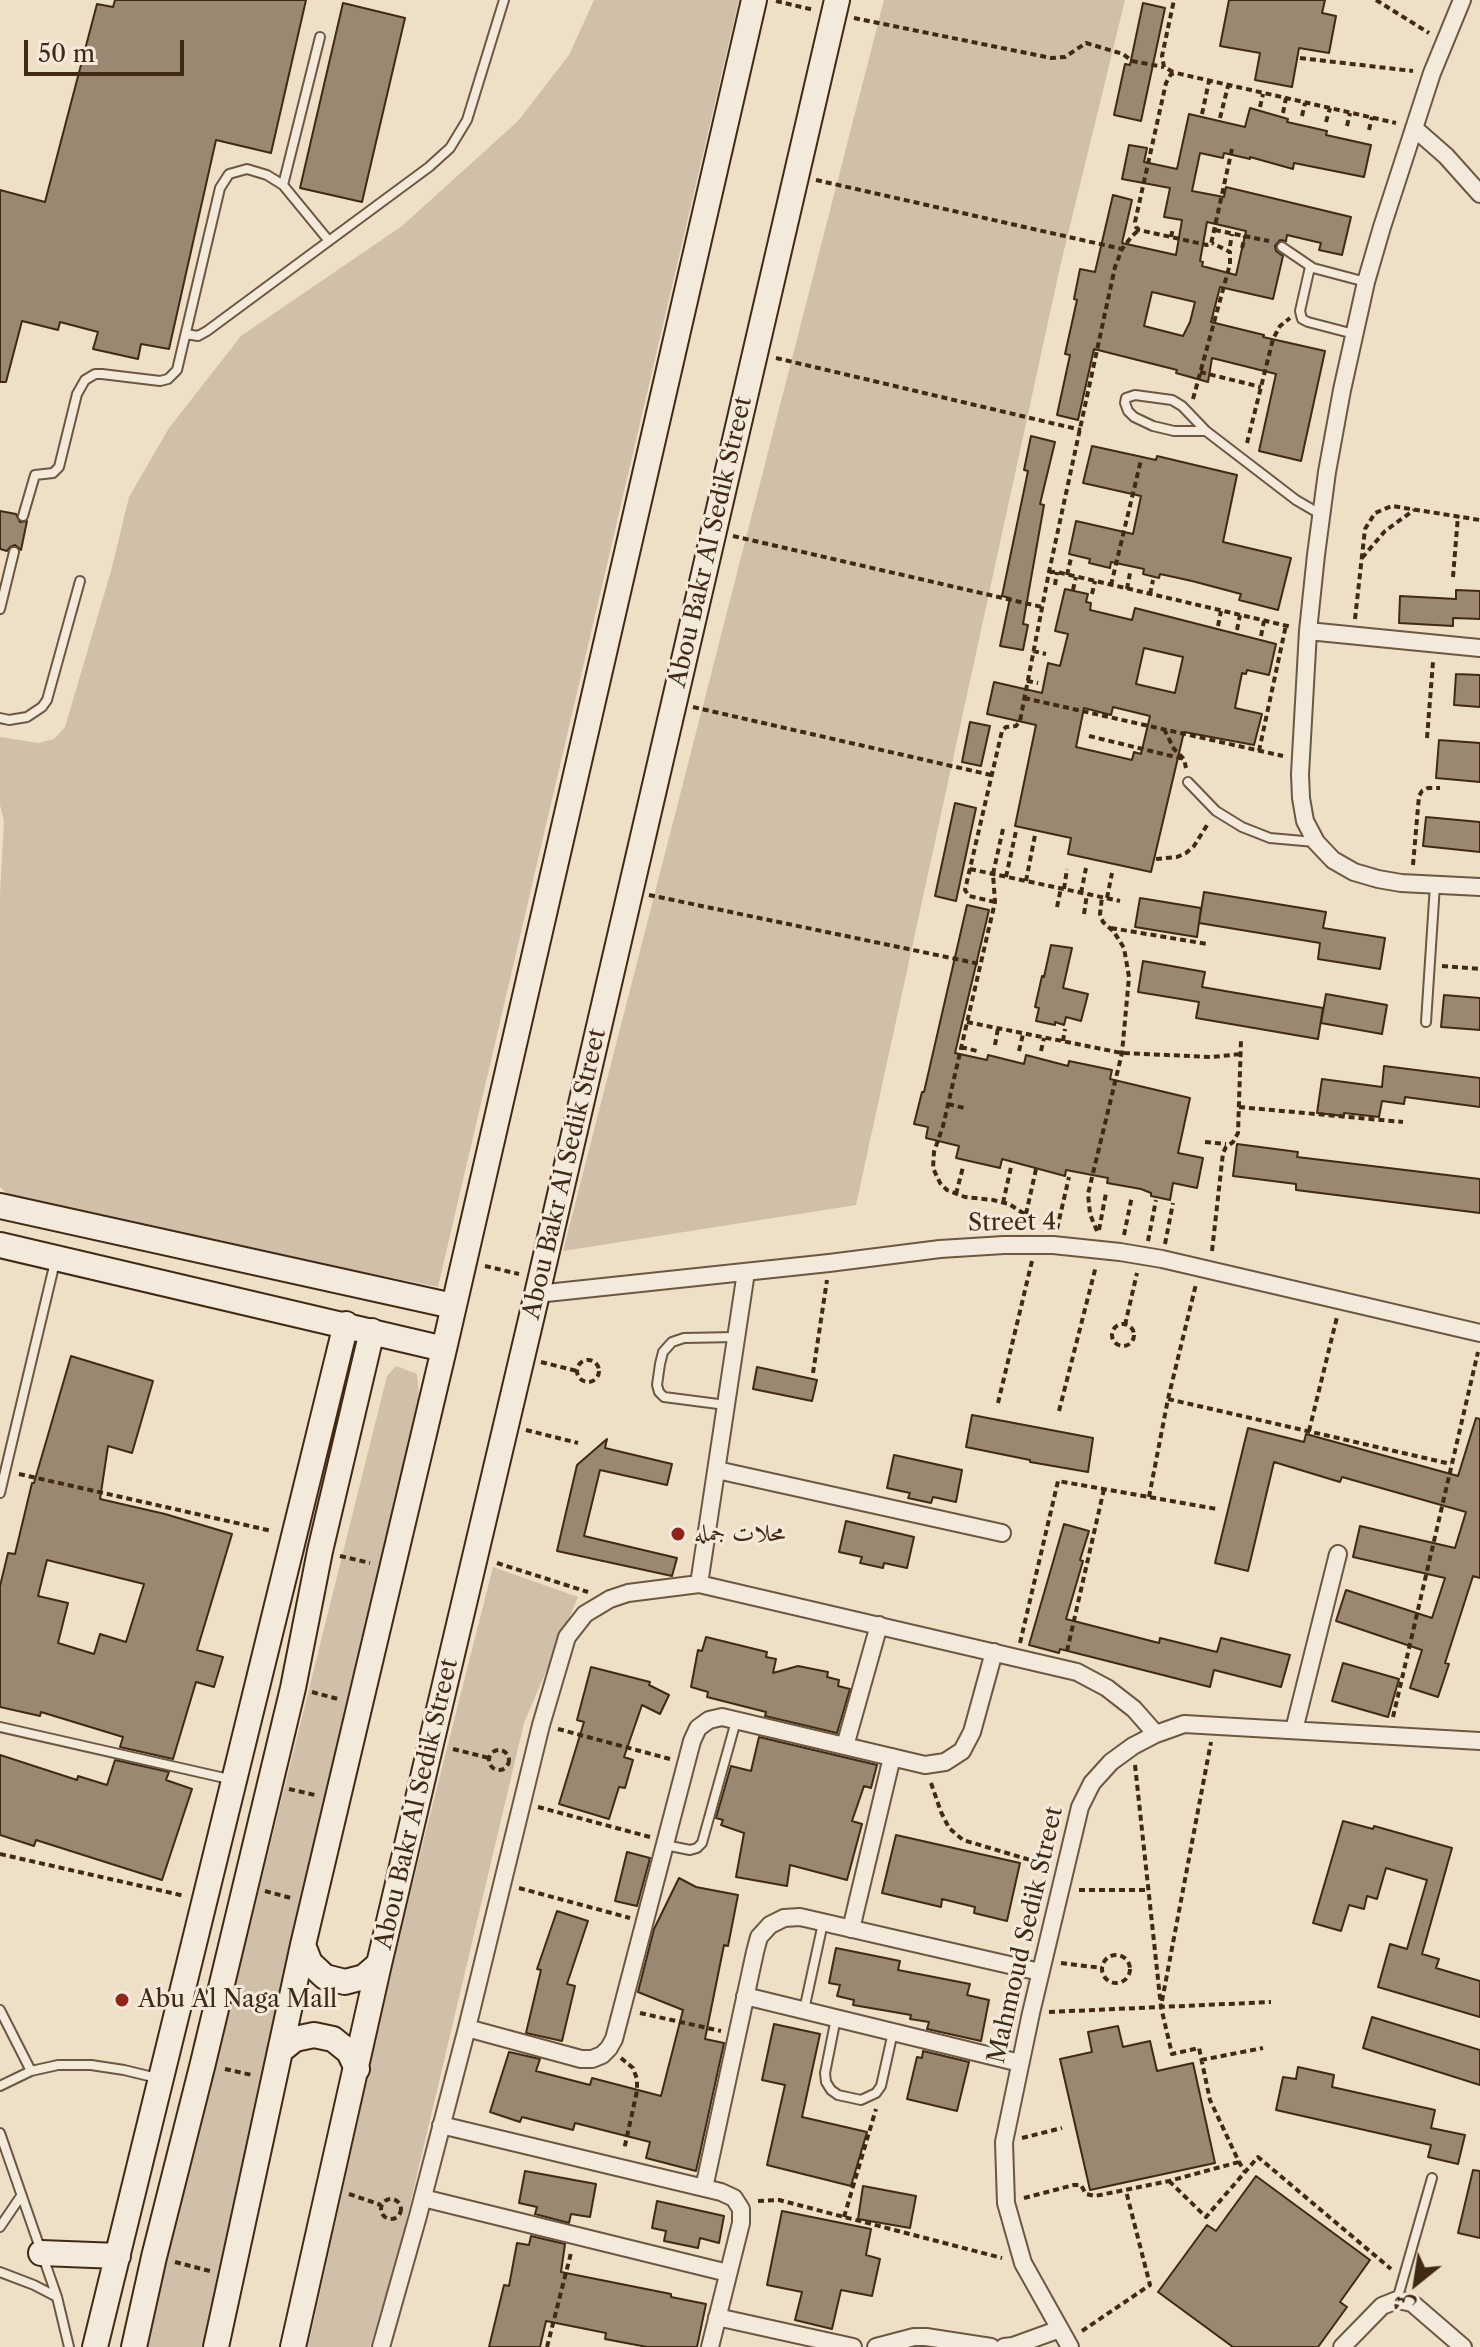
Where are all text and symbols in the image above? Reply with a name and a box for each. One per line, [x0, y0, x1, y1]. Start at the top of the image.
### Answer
scale bar [28, 24, 188, 74]
text: 50 m [38, 39, 95, 68]
street label: Abou Bakr Al Sedik Street [664, 394, 758, 690]
street label: Abou Bakr Al Sedik Street [518, 1026, 612, 1322]
street label: Street 4 [968, 1208, 1056, 1238]
place label: محلات جمله [694, 1520, 785, 1548]
marker: محلات جمله [669, 1525, 687, 1543]
street label: Abou Bakr Al Sedik Street [370, 1656, 464, 1952]
street label: Mahmoud Sedik Street [982, 1804, 1070, 2066]
place label: Abu Al Naga Mall [138, 1986, 337, 2014]
marker: Abu Al Naga Mall [113, 1991, 131, 2009]
north arrow [1376, 2243, 1456, 2323]
text: ش [1388, 2287, 1420, 2321]

